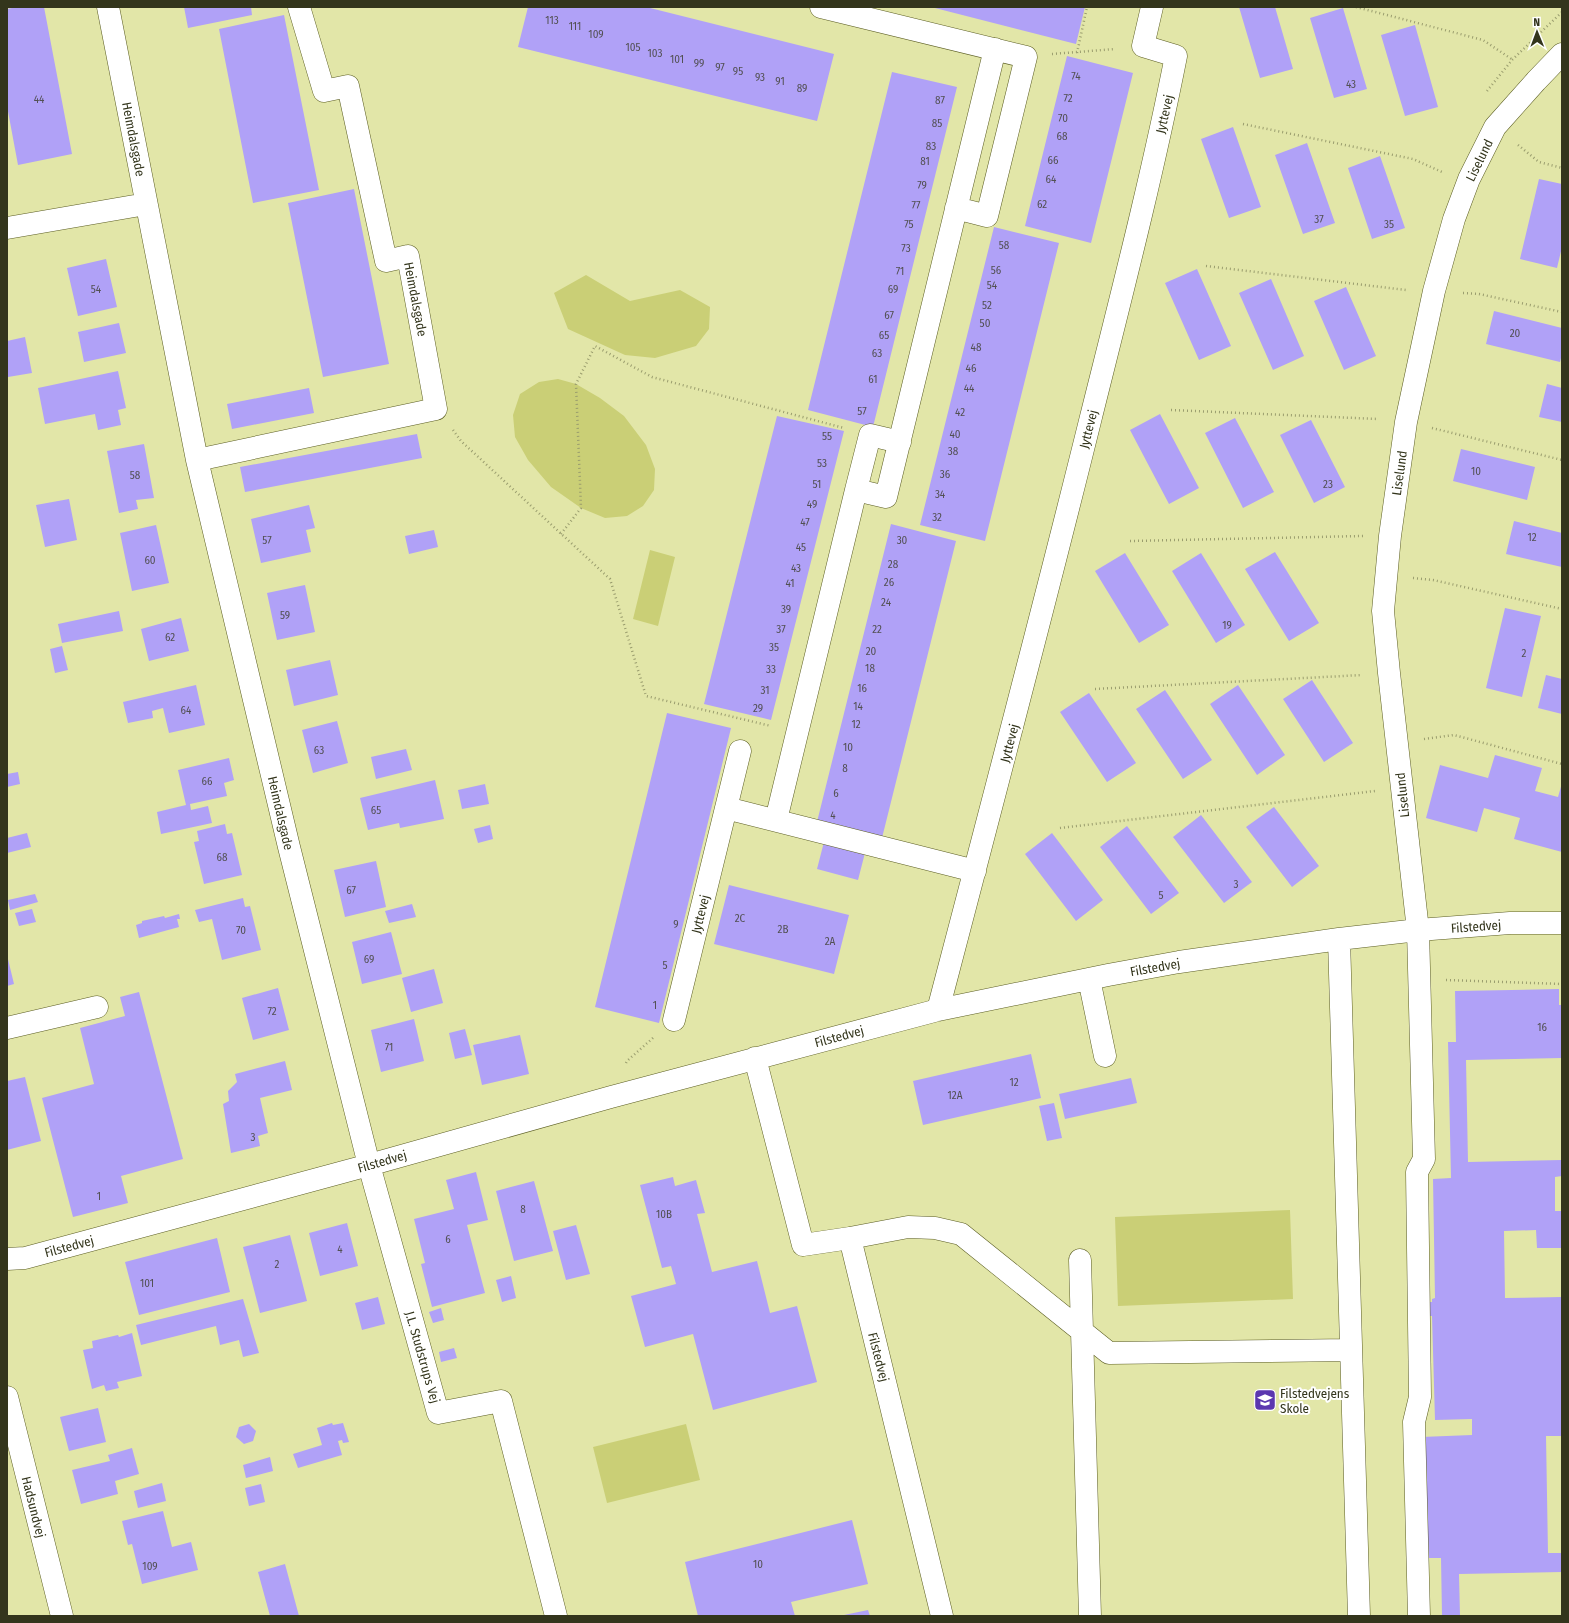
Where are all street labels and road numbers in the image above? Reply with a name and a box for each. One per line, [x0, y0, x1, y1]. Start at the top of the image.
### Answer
street label: Jyttevej [1153, 93, 1176, 135]
street label: Heimdalsgade [119, 101, 148, 178]
street label: Liselund [1463, 137, 1496, 184]
street label: Heimdalsgade [401, 261, 430, 338]
street label: Jyttevej [1076, 408, 1101, 450]
street label: Liselund [1389, 450, 1410, 496]
street label: Jyttevej [997, 722, 1022, 764]
street label: Liselund [1393, 772, 1412, 818]
street label: Heimdalsgade [265, 775, 296, 852]
street label: Jyttevej [688, 893, 713, 935]
street label: Filstedvej [1450, 917, 1502, 936]
street label: Filstedvej [1129, 956, 1181, 979]
street label: Filstedvej [813, 1023, 865, 1050]
street label: Filstedvej [356, 1147, 408, 1176]
street label: Filstedvej [43, 1233, 95, 1260]
street label: J.L. Studstrups Vej [402, 1309, 443, 1405]
street label: Filstedvej [865, 1331, 892, 1383]
street label: Hadsundvej [19, 1475, 48, 1539]

